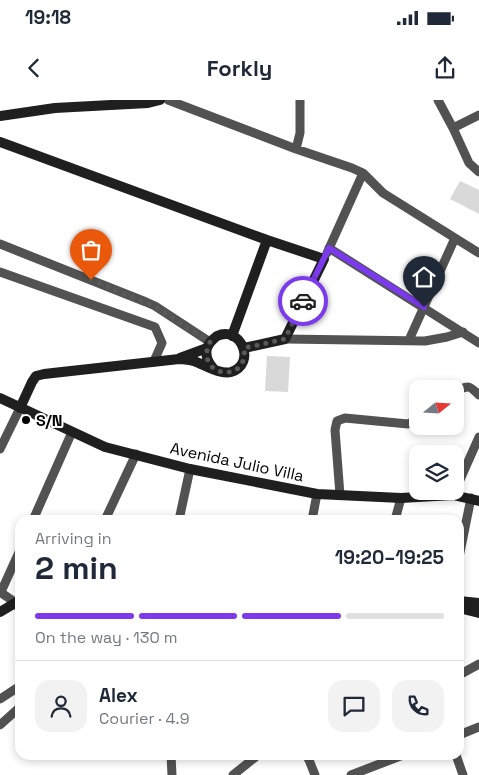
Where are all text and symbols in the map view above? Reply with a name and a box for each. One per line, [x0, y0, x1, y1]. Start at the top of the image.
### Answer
text: 19:18 [25, 5, 71, 30]
icon: back [20, 54, 48, 82]
text: Forkly [207, 54, 272, 82]
icon: share [431, 54, 459, 82]
pin [70, 229, 112, 280]
icon: bag [77, 236, 105, 264]
pin [403, 256, 445, 307]
icon: home [410, 263, 438, 291]
courier [278, 276, 328, 326]
icon: car [289, 287, 317, 315]
north arrow [409, 380, 464, 435]
map controls [409, 380, 464, 500]
place label: S/N [36, 410, 63, 431]
marker: S/N [20, 414, 32, 426]
street label: Avenida Julio Villa [168, 438, 306, 486]
button: layers [409, 445, 464, 500]
text: Arriving in [35, 528, 112, 549]
text: 19:20–19:25 [335, 545, 444, 570]
text: 2 min [35, 548, 118, 588]
text: On the way · 130 m [35, 627, 178, 648]
button: person [35, 680, 87, 732]
button: chat [328, 680, 380, 732]
button: phone [392, 680, 444, 732]
text: Alex [99, 683, 138, 708]
text: Courier · 4.9 [99, 708, 189, 729]

